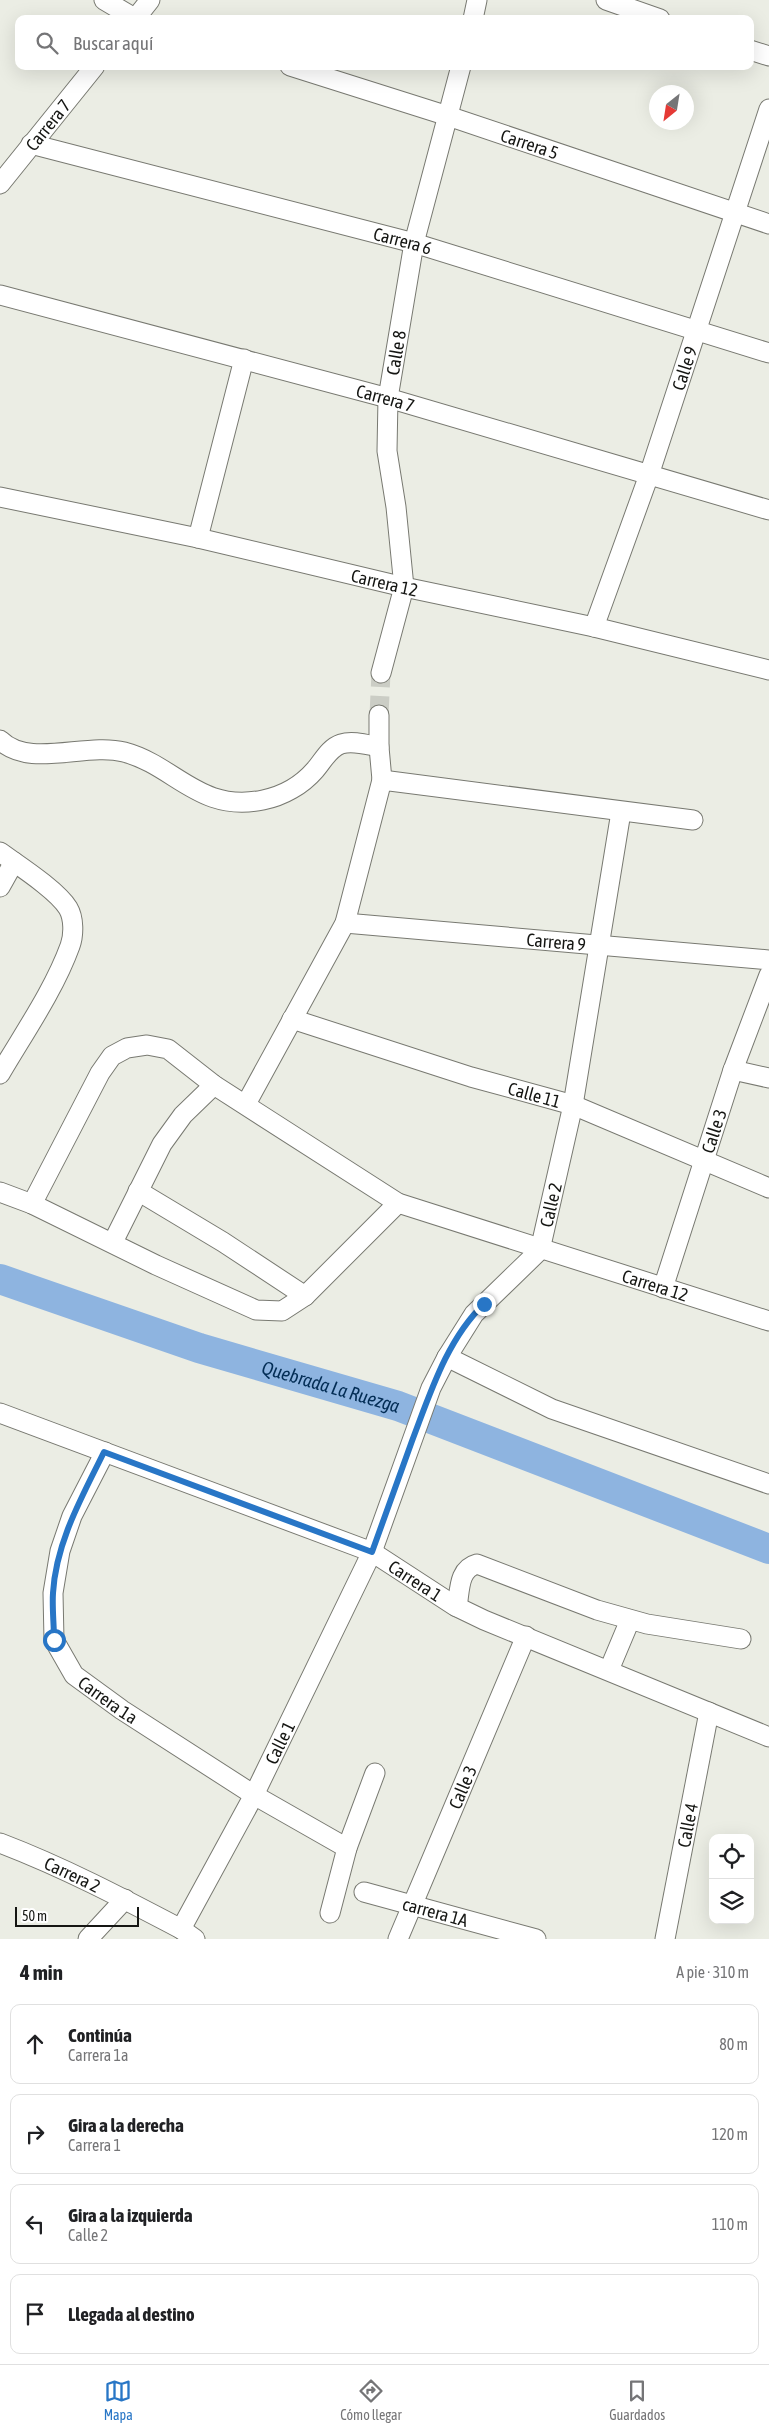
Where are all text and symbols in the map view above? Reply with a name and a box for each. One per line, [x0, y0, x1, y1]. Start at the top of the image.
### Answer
search box [15, 15, 754, 70]
icon: search [33, 29, 61, 57]
text: Buscar aquí [73, 32, 153, 54]
north arrow [649, 85, 694, 130]
street label: Carrera 7 [21, 95, 75, 155]
street label: Carrera 5 [498, 124, 561, 163]
street label: Carrera 6 [371, 222, 434, 258]
street label: Calle 8 [382, 329, 410, 377]
street label: Calle 9 [667, 344, 701, 393]
street label: Carrera 7 [354, 380, 417, 416]
street label: Carrera 12 [349, 564, 420, 600]
street label: Carrera 9 [526, 928, 587, 954]
street label: Calle 11 [506, 1077, 563, 1112]
street label: Calle 3 [697, 1106, 730, 1156]
street label: Calle 2 [535, 1181, 566, 1229]
street label: Carrera 12 [620, 1265, 691, 1305]
route end [473, 1293, 496, 1316]
water label: Quebrada La Ruezga [259, 1356, 403, 1417]
street label: Carrera 1 [385, 1555, 446, 1605]
route start [43, 1629, 66, 1652]
street label: Carrera 1a [74, 1671, 142, 1728]
street label: Calle 1 [260, 1718, 299, 1767]
street label: Calle 3 [444, 1762, 481, 1812]
street label: Calle 4 [672, 1801, 702, 1849]
map controls [709, 1834, 754, 1924]
button: locate [709, 1834, 754, 1879]
street label: Carrera 2 [41, 1852, 104, 1896]
button: layers [709, 1879, 754, 1924]
street label: carrera 1A [400, 1893, 471, 1931]
scale bar [15, 1904, 139, 1927]
text: 50 m [22, 1908, 47, 1924]
text: 4 min [20, 1960, 63, 1984]
text: A pie · 310 m [676, 1963, 749, 1981]
text: Continúa [68, 2024, 132, 2046]
icon: ahead [21, 2030, 49, 2058]
text: 80 m [719, 2035, 748, 2053]
text: Carrera 1a [68, 2046, 128, 2064]
text: Gira a la derecha [68, 2114, 184, 2136]
icon: right [21, 2120, 49, 2148]
text: 120 m [712, 2125, 748, 2143]
text: Carrera 1 [68, 2136, 121, 2154]
text: Gira a la izquierda [68, 2204, 193, 2226]
icon: left [21, 2210, 49, 2238]
text: 110 m [712, 2215, 748, 2233]
text: Calle 2 [68, 2226, 108, 2244]
icon: arrive [21, 2300, 49, 2328]
text: Llegada al destino [68, 2303, 195, 2325]
tab: Mapa [104, 2377, 133, 2423]
tab: Cómo llegar [340, 2377, 402, 2423]
tab: Guardados [609, 2377, 665, 2423]

